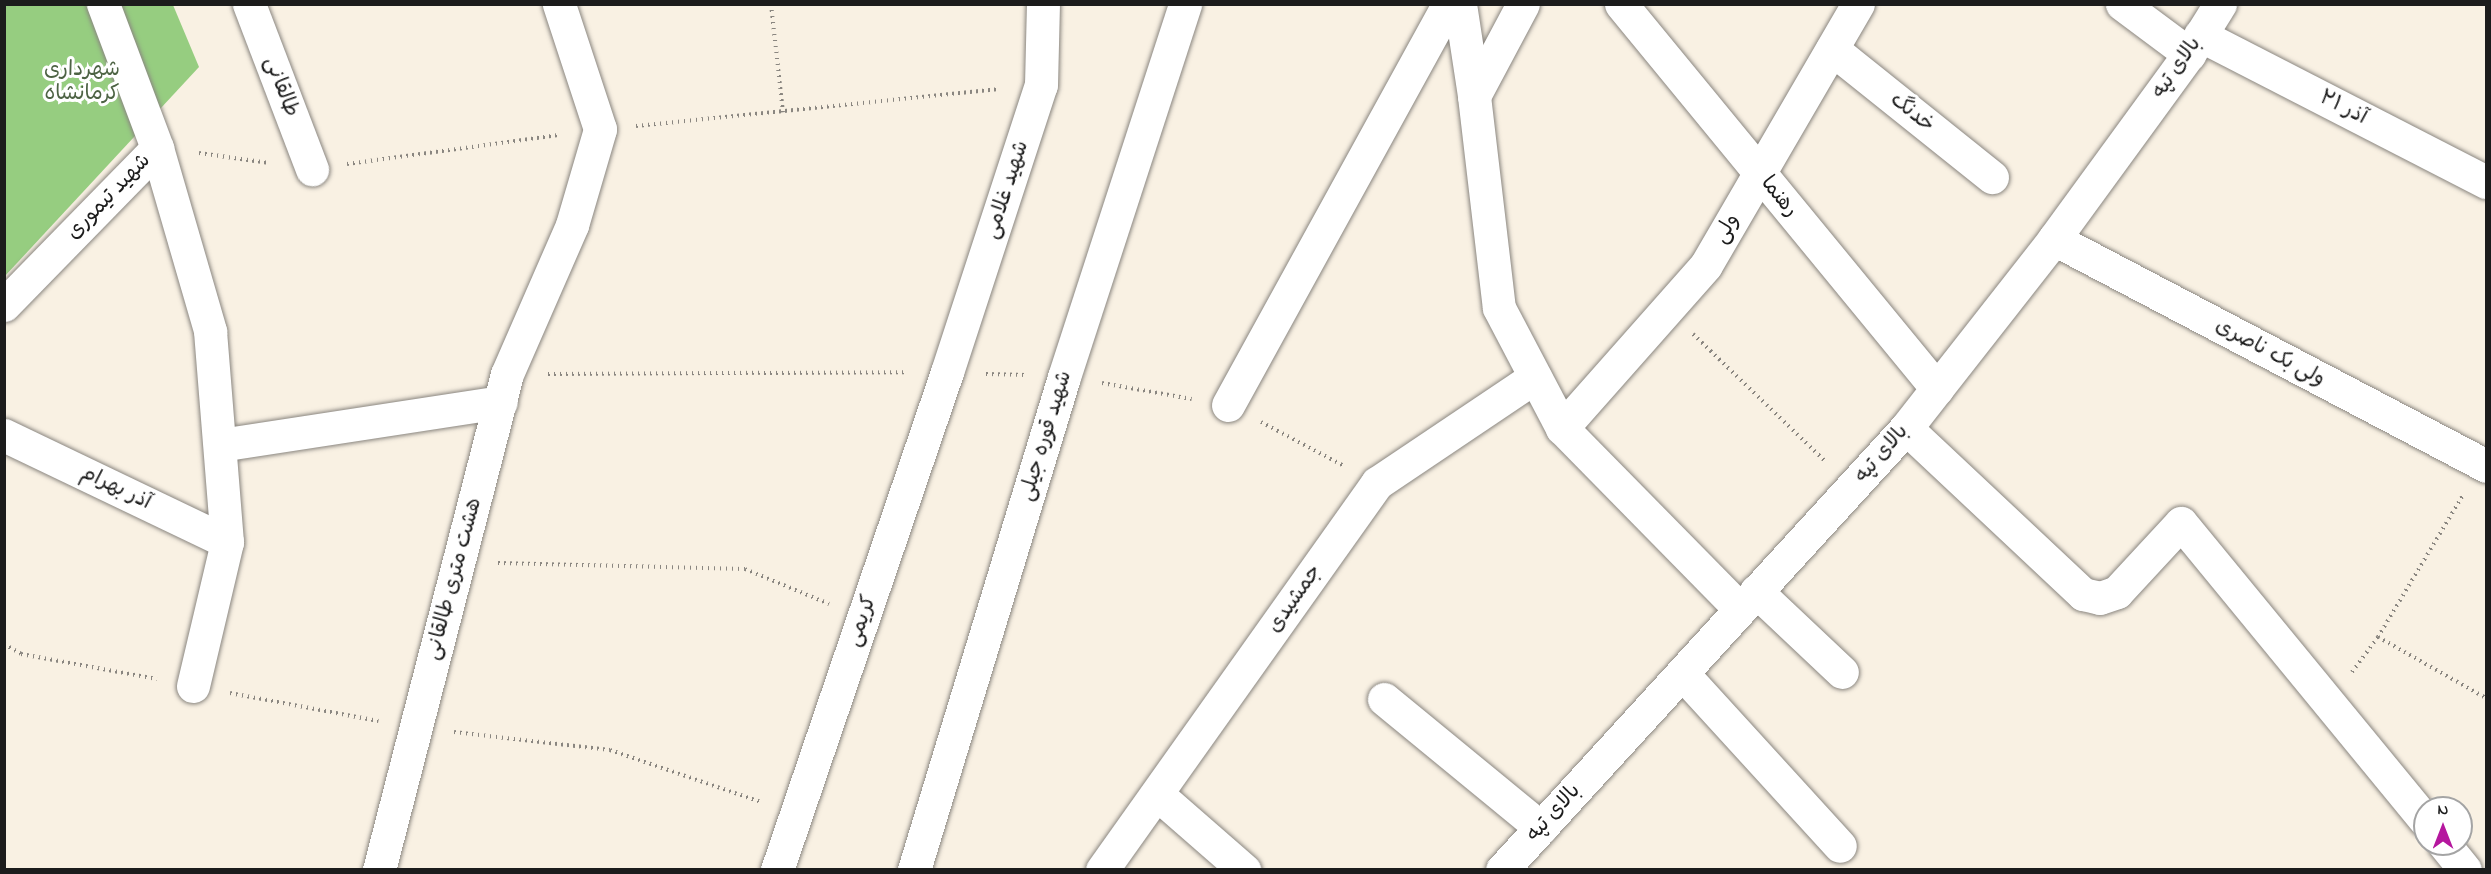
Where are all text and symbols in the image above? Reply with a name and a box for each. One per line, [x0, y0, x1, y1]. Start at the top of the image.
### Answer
street label: بالای تپه [2147, 32, 2207, 104]
street label: طالقانی [258, 53, 304, 121]
park label: شهرداری کرمانشاه [44, 57, 120, 107]
street label: ۲۱ آذر [2315, 85, 2371, 131]
street label: خدنگ [1885, 88, 1939, 138]
street label: شهید غلامی [979, 138, 1035, 242]
street label: شهید تیموری [62, 149, 156, 245]
street label: رهنما [1755, 171, 1803, 223]
street label: ولی [1709, 210, 1745, 248]
street label: ولی بک ناصری [2211, 314, 2329, 392]
street label: شهید قوره جیلی [1014, 368, 1078, 504]
street label: بالای تپه [1850, 420, 1914, 488]
street label: آذر بهرام [77, 460, 155, 516]
street label: هشت متری طالقانی [420, 495, 488, 663]
street label: جمشیدی [1262, 560, 1328, 638]
street label: کریمی [841, 592, 883, 650]
street label: بالای تپه [1521, 779, 1587, 847]
north arrow [2413, 796, 2473, 856]
text: N [2438, 798, 2448, 822]

